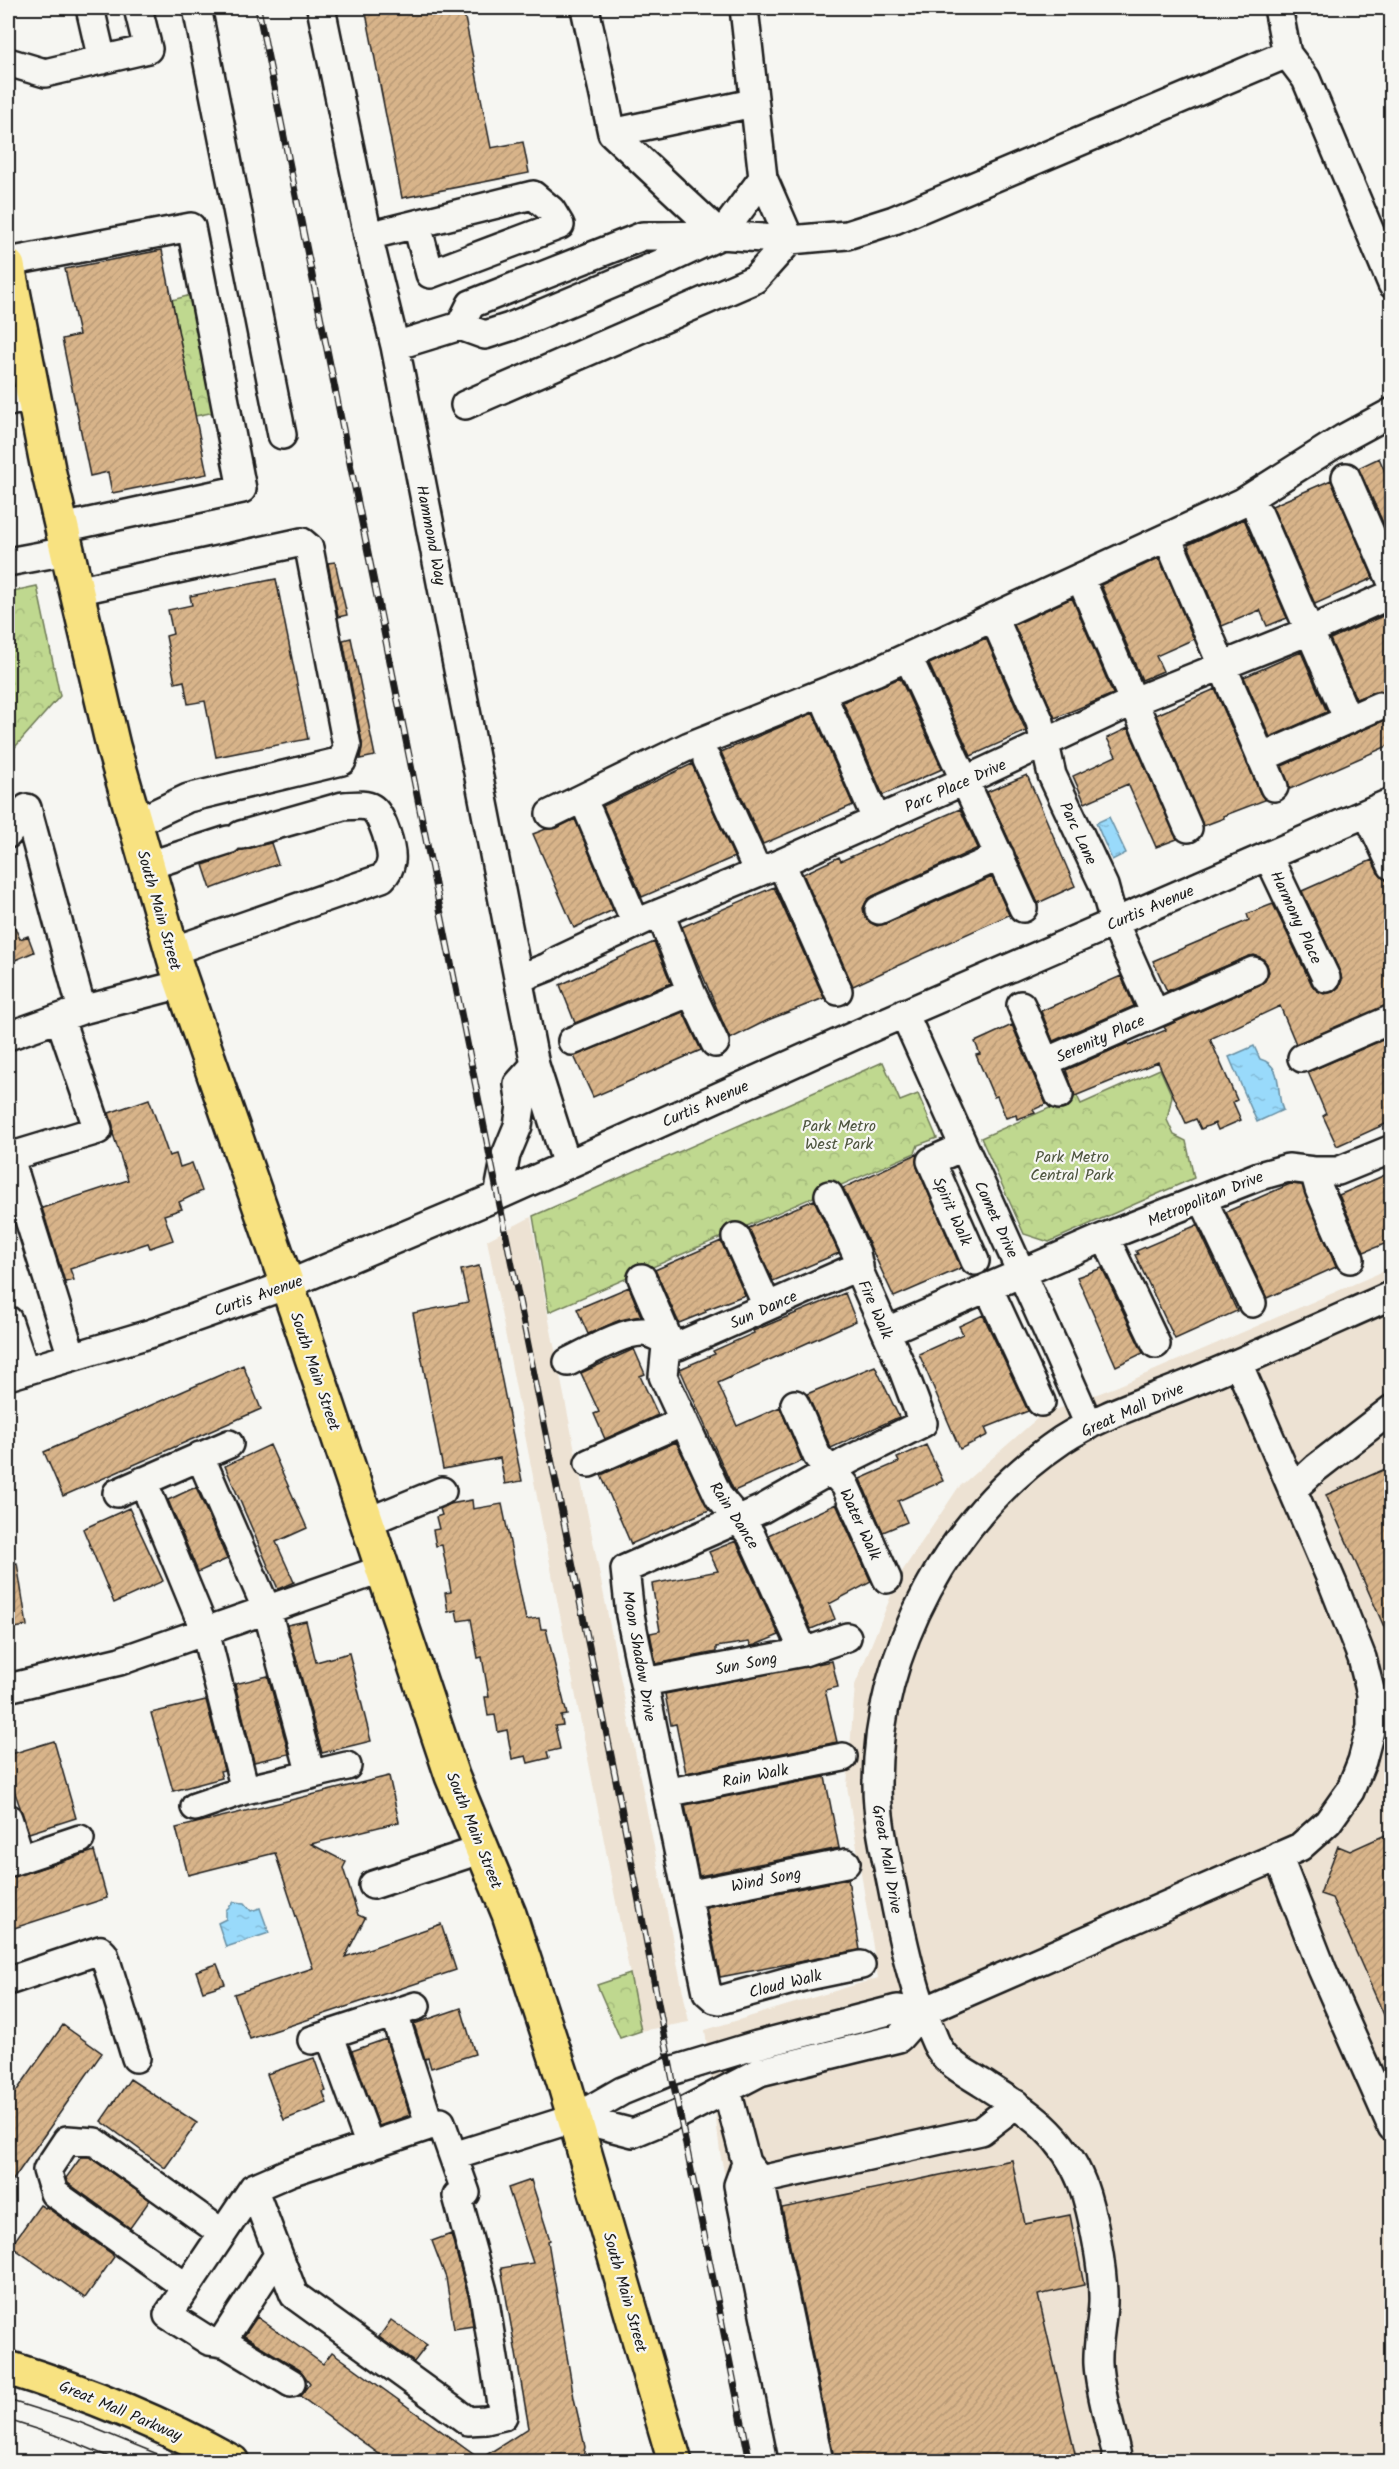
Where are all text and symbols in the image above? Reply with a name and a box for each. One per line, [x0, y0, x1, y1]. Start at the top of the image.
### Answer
street label: Hammond Way [409, 483, 453, 588]
street label: Parc Place Drive [901, 753, 1011, 820]
street label: Parc Lane [1052, 798, 1103, 869]
street label: South Main Street [129, 847, 188, 974]
street label: Harmony Place [1263, 867, 1328, 968]
street label: Curtis Avenue [1103, 879, 1198, 938]
street label: Serenity Place [1052, 1009, 1149, 1070]
street label: Curtis Avenue [658, 1074, 753, 1135]
park label: Park Metro West Park [802, 1114, 876, 1157]
park label: Park Metro Central Park [1030, 1145, 1114, 1188]
street label: Metropolitan Drive [1144, 1165, 1267, 1234]
street label: Spirit Walk [925, 1173, 978, 1251]
street label: Comet Drive [967, 1177, 1024, 1262]
street label: Curtis Avenue [211, 1269, 306, 1324]
street label: Fire Walk [850, 1276, 899, 1344]
street label: Sun Dance [726, 1284, 801, 1336]
street label: South Main Street [283, 1309, 347, 1435]
street label: Great Mall Drive [1077, 1377, 1188, 1444]
street label: Rain Dance [702, 1477, 765, 1555]
street label: Water Walk [832, 1485, 887, 1565]
street label: Moon Shadow Drive [615, 1589, 662, 1724]
street label: Sun Song [713, 1646, 780, 1683]
street label: Rain Walk [720, 1758, 791, 1795]
street label: South Main Street [439, 1768, 509, 1894]
street label: Great Mall Drive [865, 1803, 908, 1916]
street label: Wind Song [729, 1861, 804, 1900]
street label: Cloud Walk [746, 1963, 825, 2006]
street label: South Main Street [595, 2229, 654, 2356]
street label: Great Mall Parkway [55, 2374, 186, 2449]

